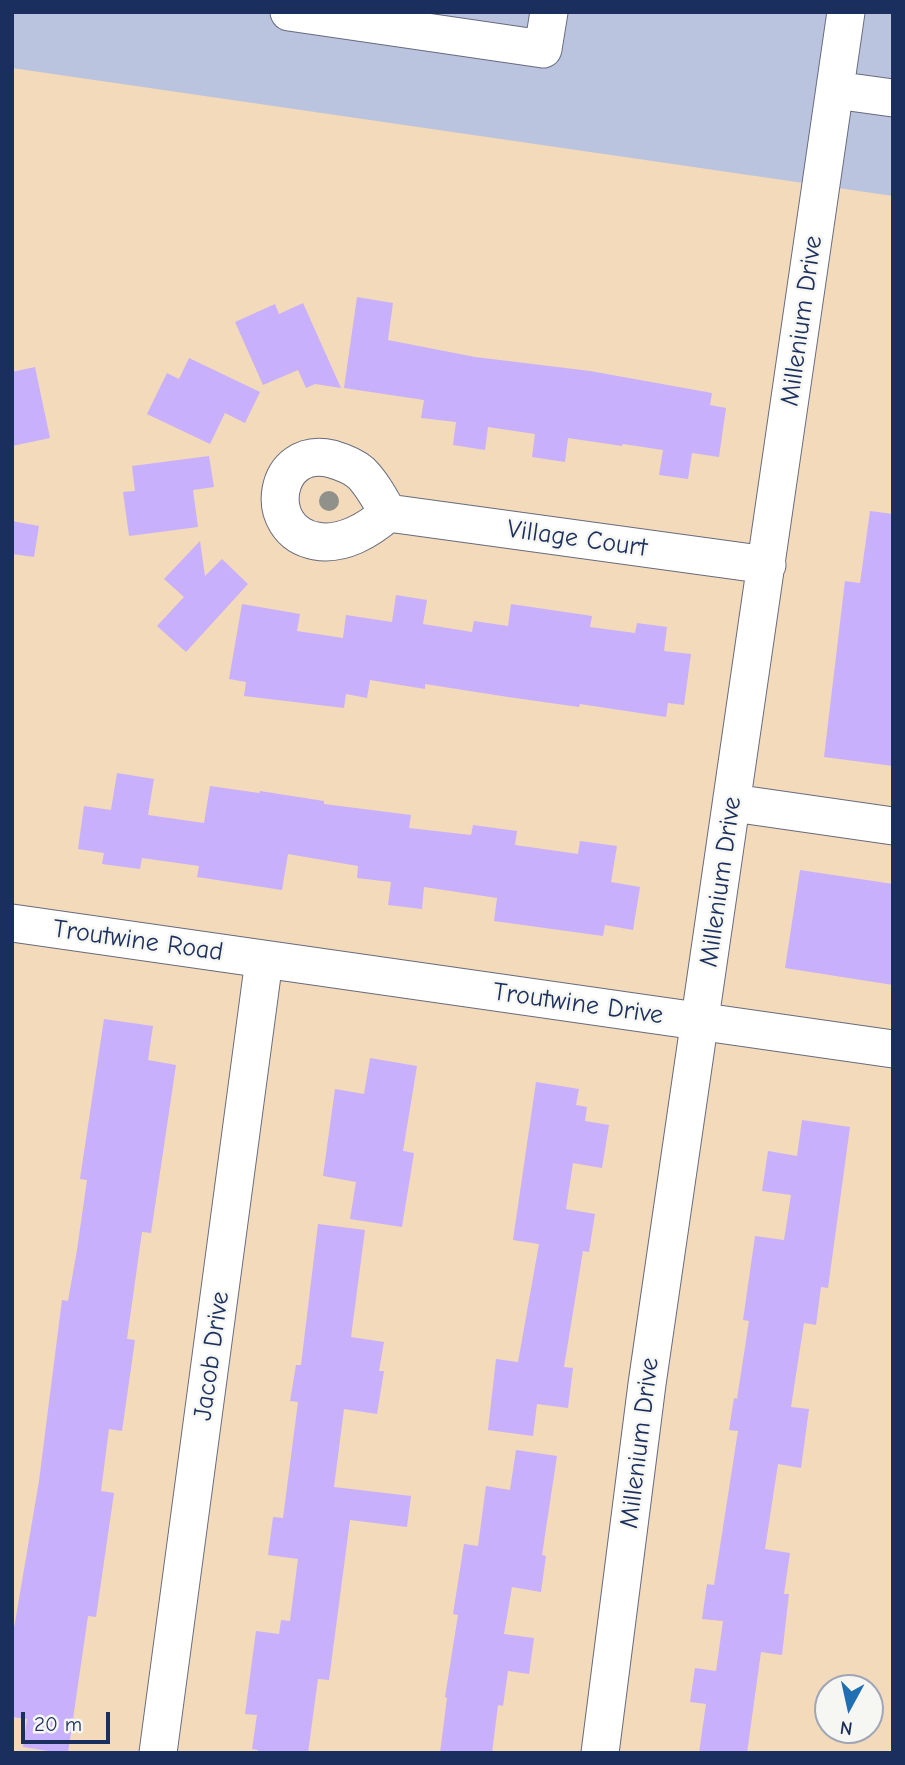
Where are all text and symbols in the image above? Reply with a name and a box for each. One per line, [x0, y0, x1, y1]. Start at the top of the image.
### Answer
street label: Millenium Drive [775, 234, 829, 408]
street label: Village Court [505, 514, 649, 564]
street label: Millenium Drive [694, 795, 748, 969]
street label: Troutwine Road [51, 914, 225, 968]
street label: Troutwine Drive [491, 977, 665, 1031]
street label: Jacob Drive [187, 1289, 237, 1423]
street label: Millenium Drive [614, 1356, 666, 1530]
north arrow [814, 1674, 884, 1744]
scale bar [24, 1698, 114, 1742]
text: 20 m [34, 1712, 82, 1736]
text: N [839, 1716, 854, 1740]

